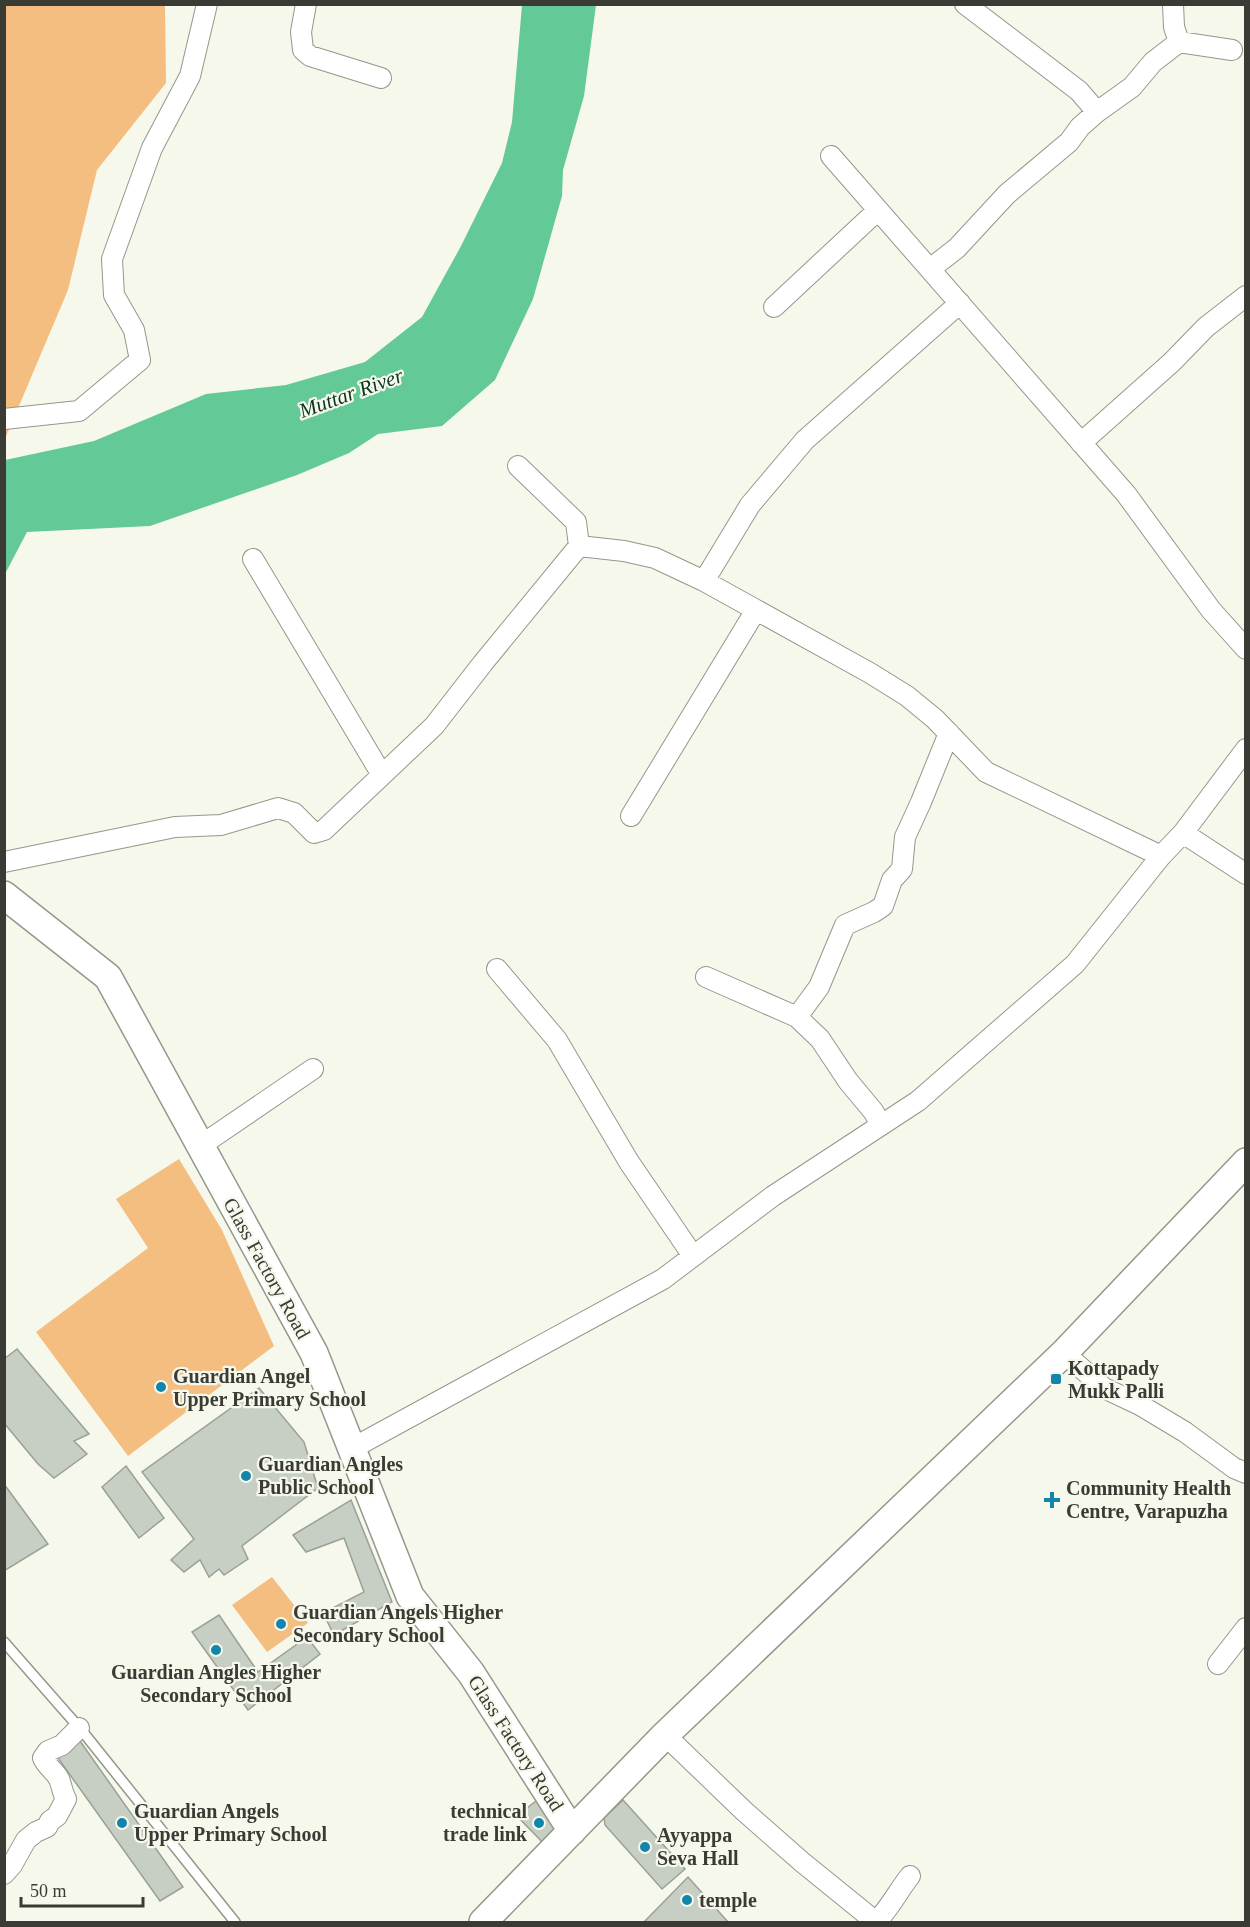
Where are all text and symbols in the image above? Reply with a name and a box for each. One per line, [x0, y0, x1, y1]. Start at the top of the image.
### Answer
water label: Muttar River [295, 363, 407, 423]
street label: Glass Factory Road [218, 1194, 315, 1343]
place label: Kottapady Mukk Palli [1068, 1357, 1165, 1402]
place label: Guardian Angel Upper Primary School [173, 1365, 366, 1411]
marker: Kottapady Mukk Palli [1049, 1372, 1063, 1386]
marker: Guardian Angel Upper Primary School [154, 1380, 168, 1394]
place label: Guardian Angles Public School [258, 1453, 403, 1498]
marker: Guardian Angles Public School [239, 1469, 253, 1483]
place label: Community Health Centre, Varapuzha [1066, 1477, 1231, 1523]
marker: Community Health Centre, Varapuzha [1043, 1491, 1061, 1509]
place label: Guardian Angels Higher Secondary School [293, 1601, 503, 1647]
marker: Guardian Angels Higher Secondary School [274, 1617, 288, 1631]
marker: Guardian Angles Higher Secondary School [209, 1643, 223, 1657]
place label: Guardian Angles Higher Secondary School [111, 1661, 321, 1707]
street label: Glass Factory Road [463, 1671, 568, 1816]
place label: Guardian Angels Upper Primary School [134, 1800, 327, 1846]
place label: technical trade link [443, 1800, 528, 1845]
marker: Guardian Angels Upper Primary School [115, 1816, 129, 1830]
marker: technical trade link [532, 1816, 546, 1830]
place label: Ayyappa Seva Hall [657, 1824, 739, 1869]
marker: Ayyappa Seva Hall [638, 1840, 652, 1854]
scale bar [21, 1870, 142, 1908]
text: 50 m [30, 1881, 67, 1901]
place label: temple [699, 1889, 757, 1912]
marker: temple [680, 1893, 694, 1907]

